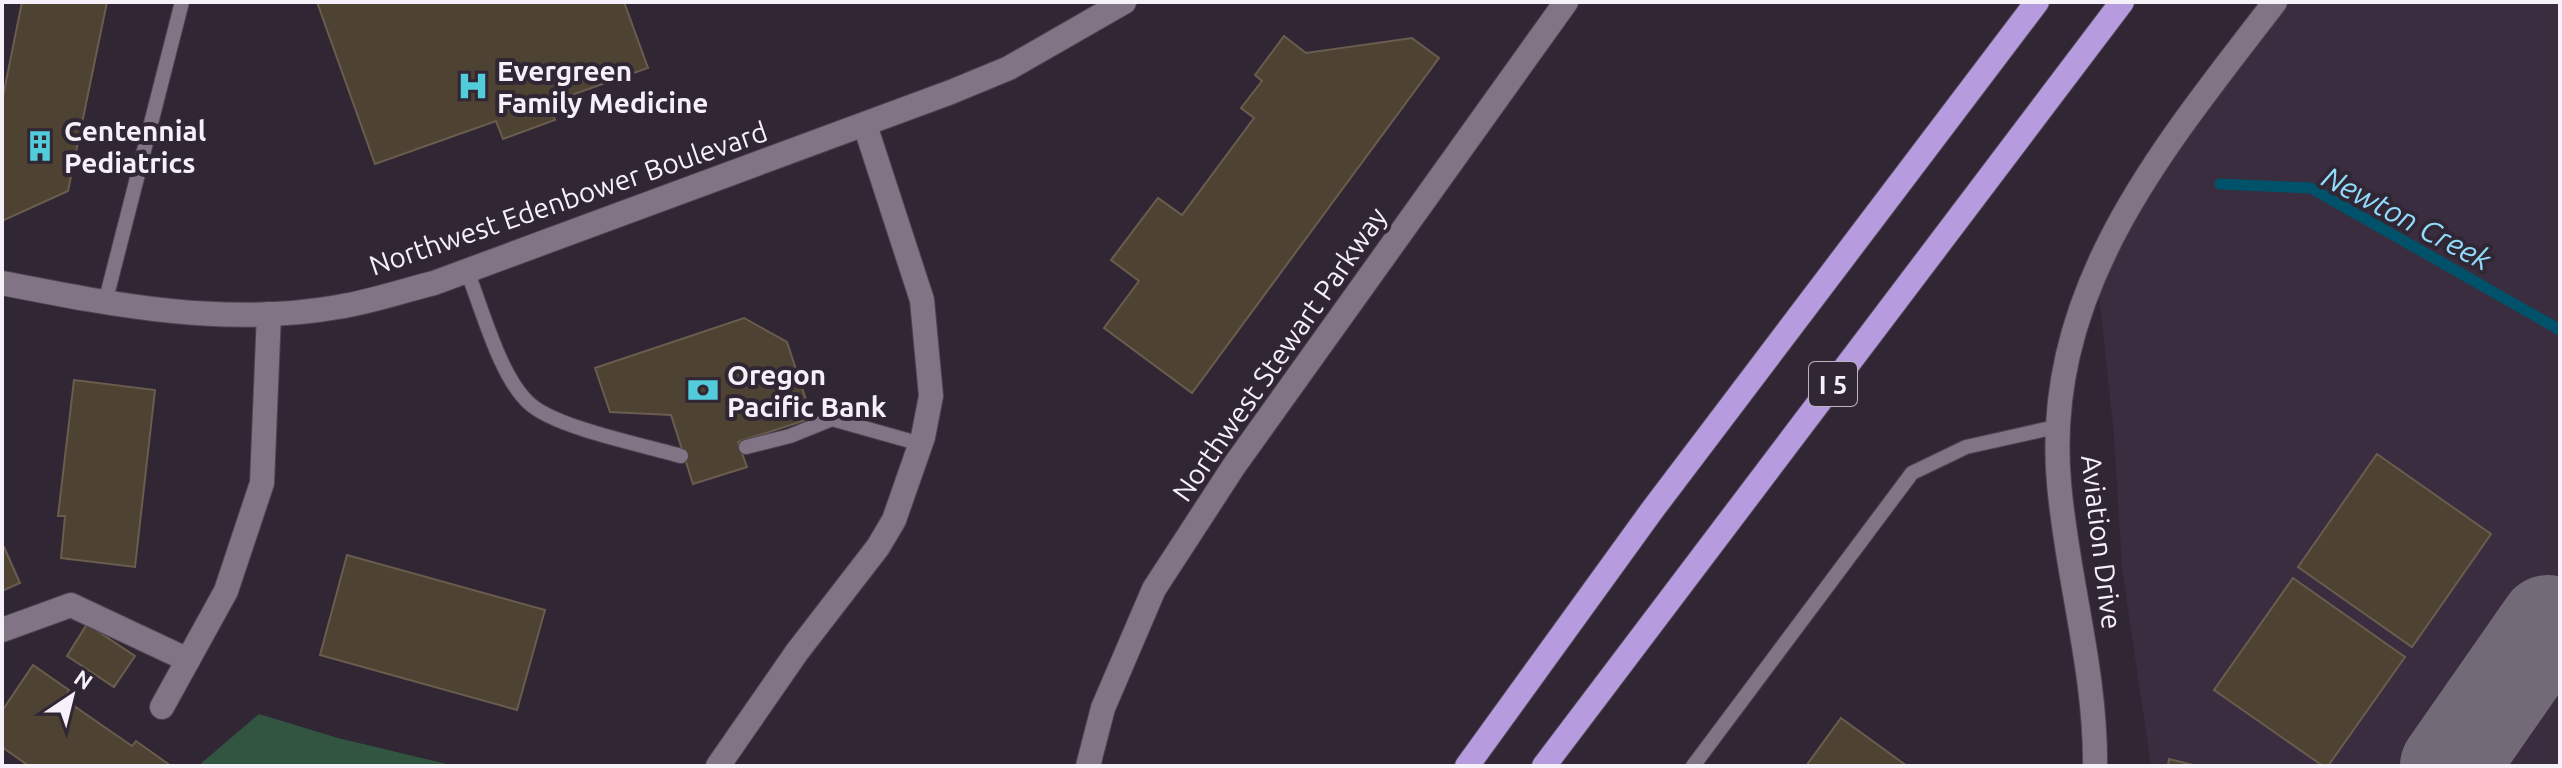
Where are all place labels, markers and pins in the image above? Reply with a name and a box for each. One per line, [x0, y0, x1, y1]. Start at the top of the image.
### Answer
place label: Evergreen Family Medicine [497, 55, 709, 118]
hospital icon: Evergreen Family Medicine [456, 69, 490, 103]
place label: Centennial Pediatrics [64, 115, 206, 178]
building icon: Centennial Pediatrics [23, 129, 57, 163]
place label: Oregon Pacific Bank [727, 359, 887, 422]
bank icon: Oregon Pacific Bank [686, 373, 720, 407]

